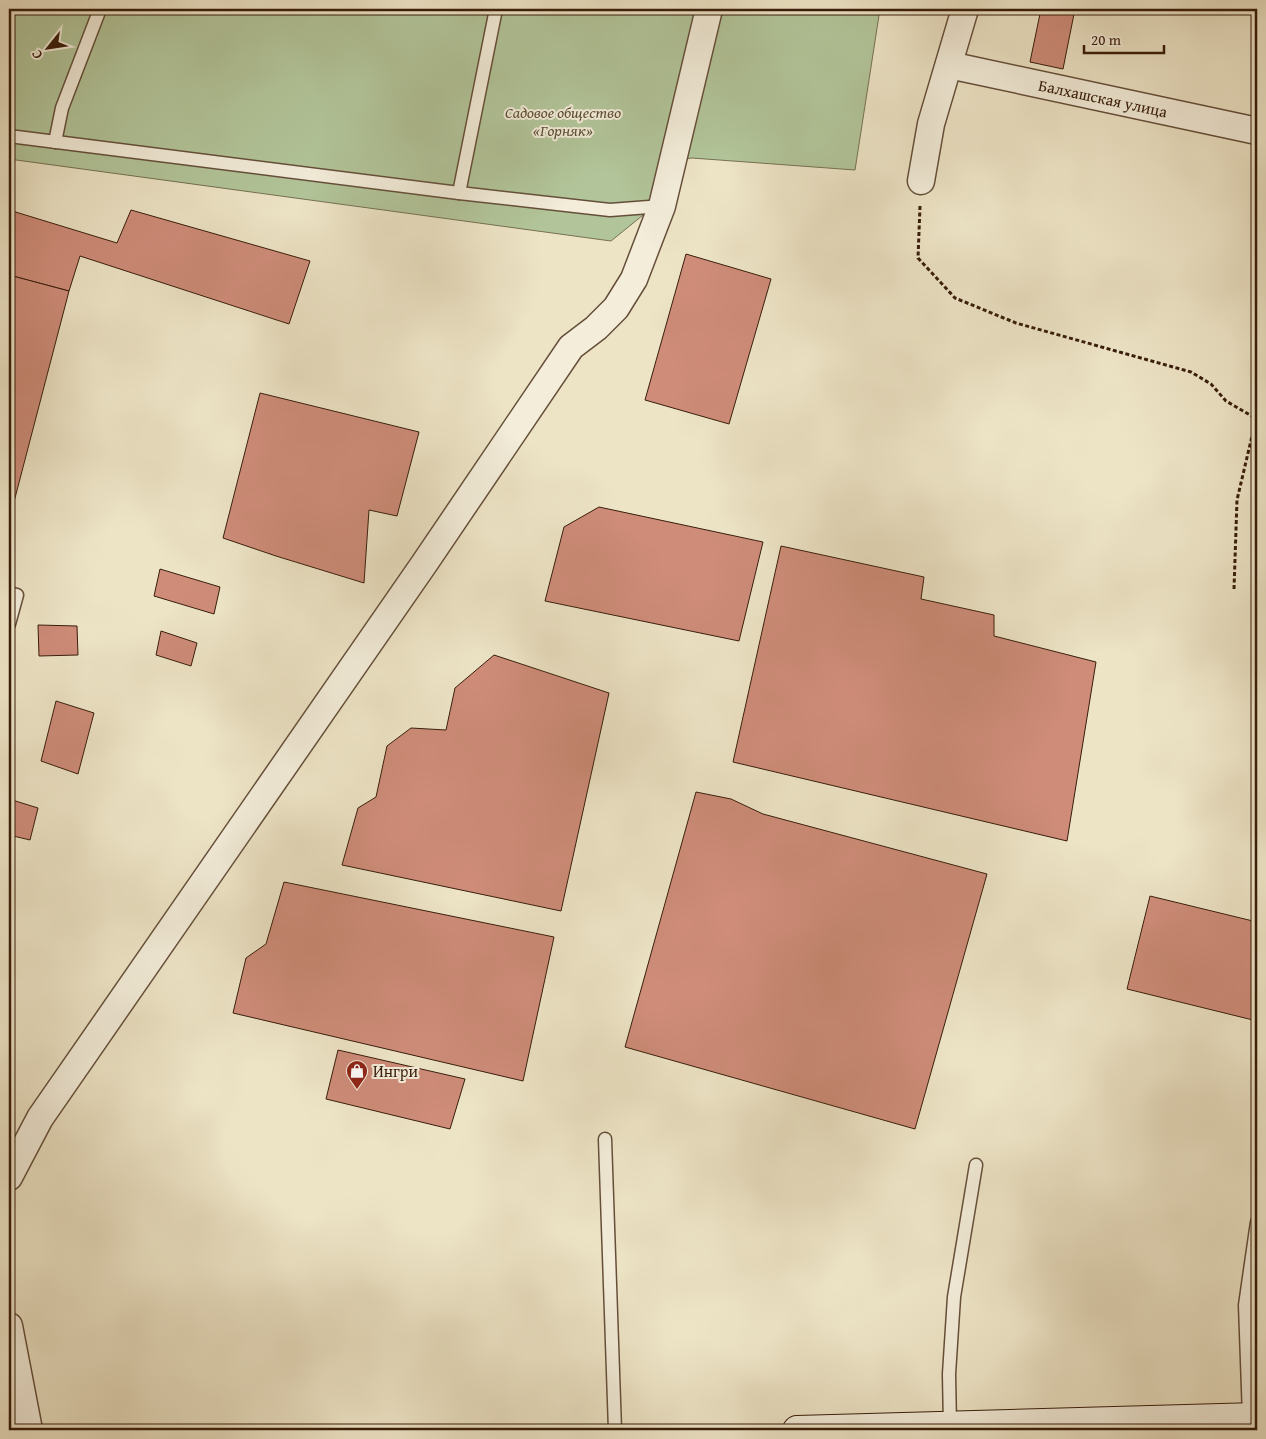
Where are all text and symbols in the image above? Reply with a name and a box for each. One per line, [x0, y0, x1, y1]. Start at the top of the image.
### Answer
north arrow [22, 22, 72, 72]
scale bar [1084, 22, 1164, 54]
text: 20 m [1091, 29, 1122, 50]
text: С [26, 46, 47, 63]
street label: Балхашская улица [1036, 73, 1170, 123]
park label: Садовое общество «Горняк» [505, 100, 621, 142]
shop icon: Ингри [345, 1059, 369, 1090]
place label: Ингри [373, 1059, 418, 1083]

